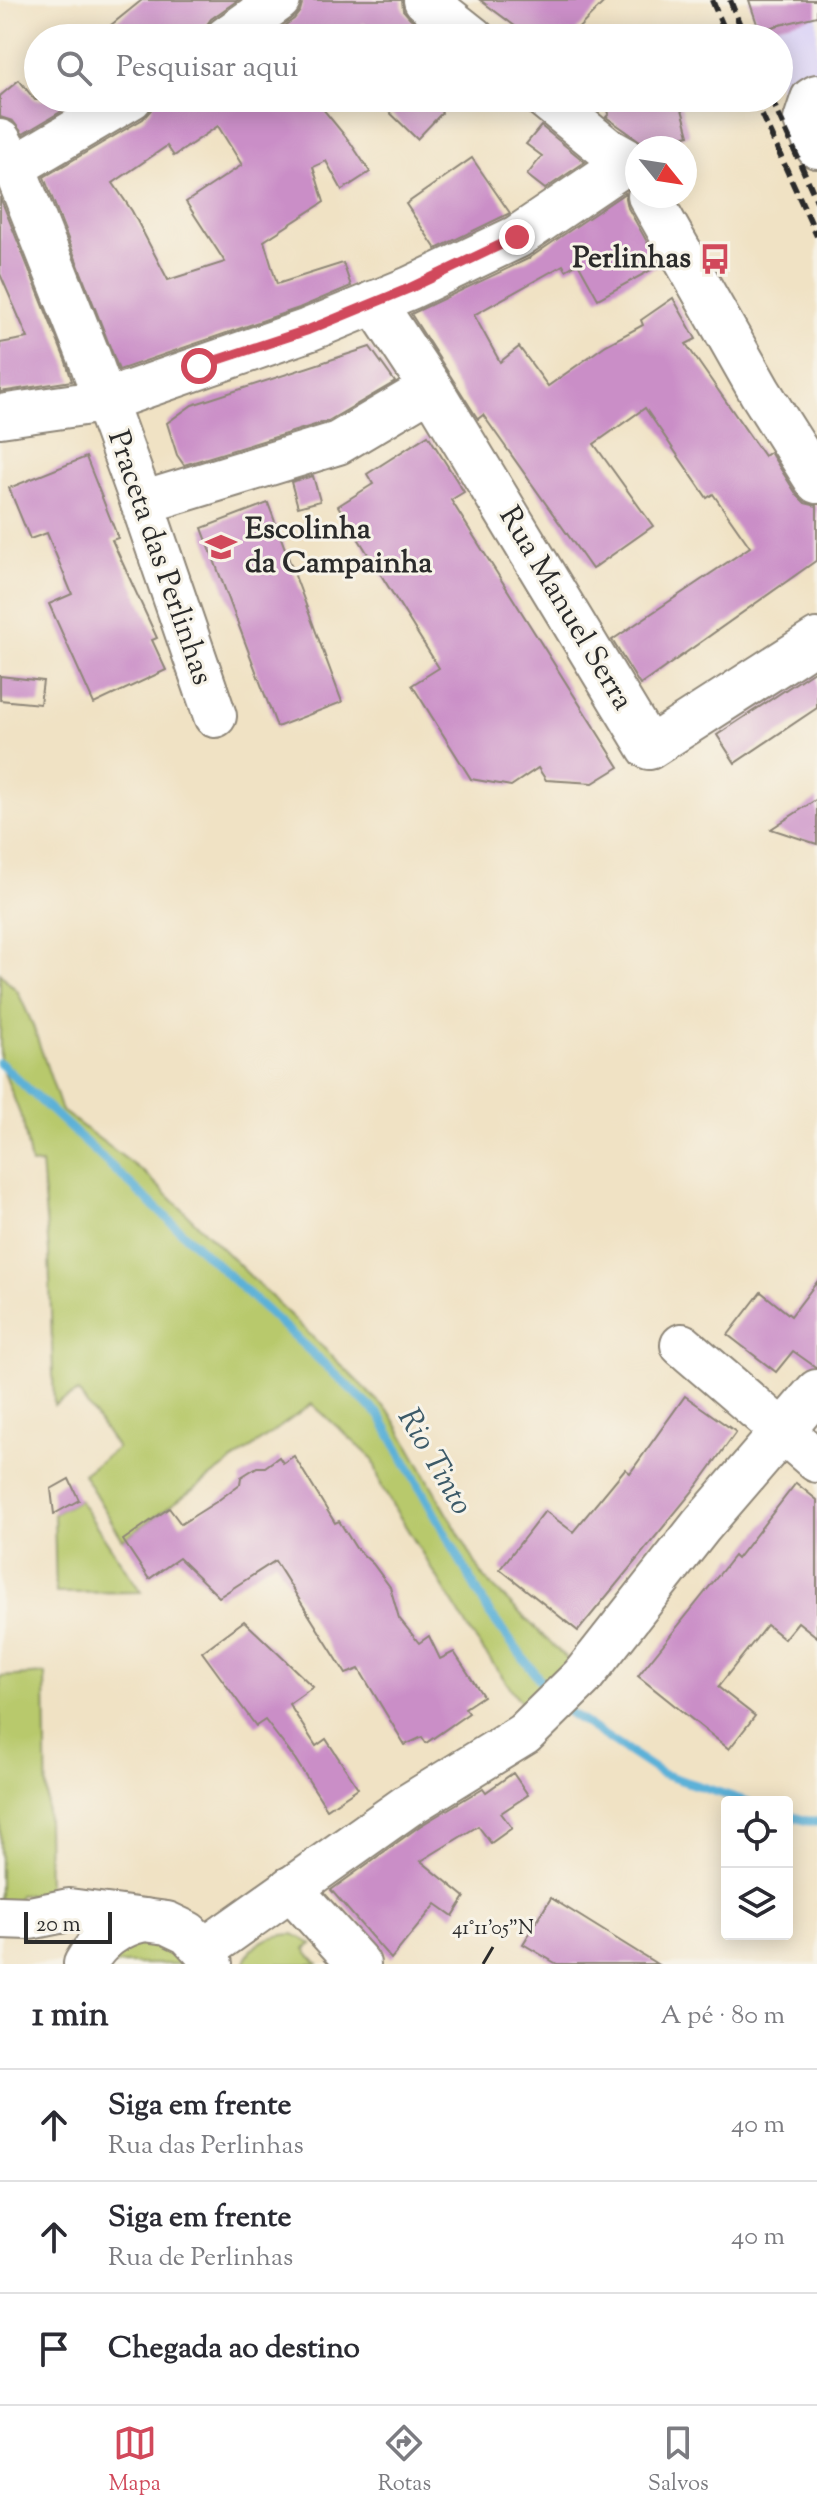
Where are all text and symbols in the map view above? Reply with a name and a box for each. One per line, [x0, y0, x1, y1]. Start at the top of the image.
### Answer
search box [24, 24, 793, 112]
icon: search [52, 46, 96, 90]
text: Pesquisar aqui [116, 47, 298, 90]
north arrow [625, 136, 697, 208]
route end [499, 219, 535, 255]
place label: Perlinhas [572, 238, 691, 281]
bus stop icon: Perlinhas [698, 242, 732, 276]
route start [181, 348, 217, 384]
street label: Praceta das Perlinhas [95, 425, 223, 691]
street label: Rua Manuel Serra [487, 499, 643, 719]
place label: Escolinha da Campainha [245, 509, 433, 586]
school or university icon: Escolinha da Campainha [204, 530, 238, 564]
water label: Rio Tinto [385, 1400, 483, 1524]
map controls [721, 1796, 793, 1940]
button: locate [721, 1796, 793, 1868]
button: layers [721, 1868, 793, 1940]
scale bar [24, 1908, 112, 1944]
text: 20 m [36, 1910, 81, 1942]
text: 41°11'05"N [452, 1915, 534, 1944]
text: 1 min [32, 1992, 109, 2041]
text: A pé · 80 m [660, 1998, 785, 2035]
text: Siga em frente [108, 2085, 292, 2128]
icon: ahead [32, 2103, 76, 2147]
text: 40 m [731, 2107, 785, 2144]
text: Rua das Perlinhas [108, 2128, 304, 2165]
text: Siga em frente [108, 2197, 292, 2240]
icon: ahead [32, 2215, 76, 2259]
text: 40 m [731, 2219, 785, 2256]
text: Rua de Perlinhas [108, 2240, 293, 2277]
icon: arrive [32, 2327, 76, 2371]
text: Chegada ao destino [108, 2328, 360, 2371]
tab: Mapa [108, 2421, 161, 2501]
tab: Rotas [378, 2421, 431, 2501]
tab: Salvos [648, 2421, 709, 2501]

